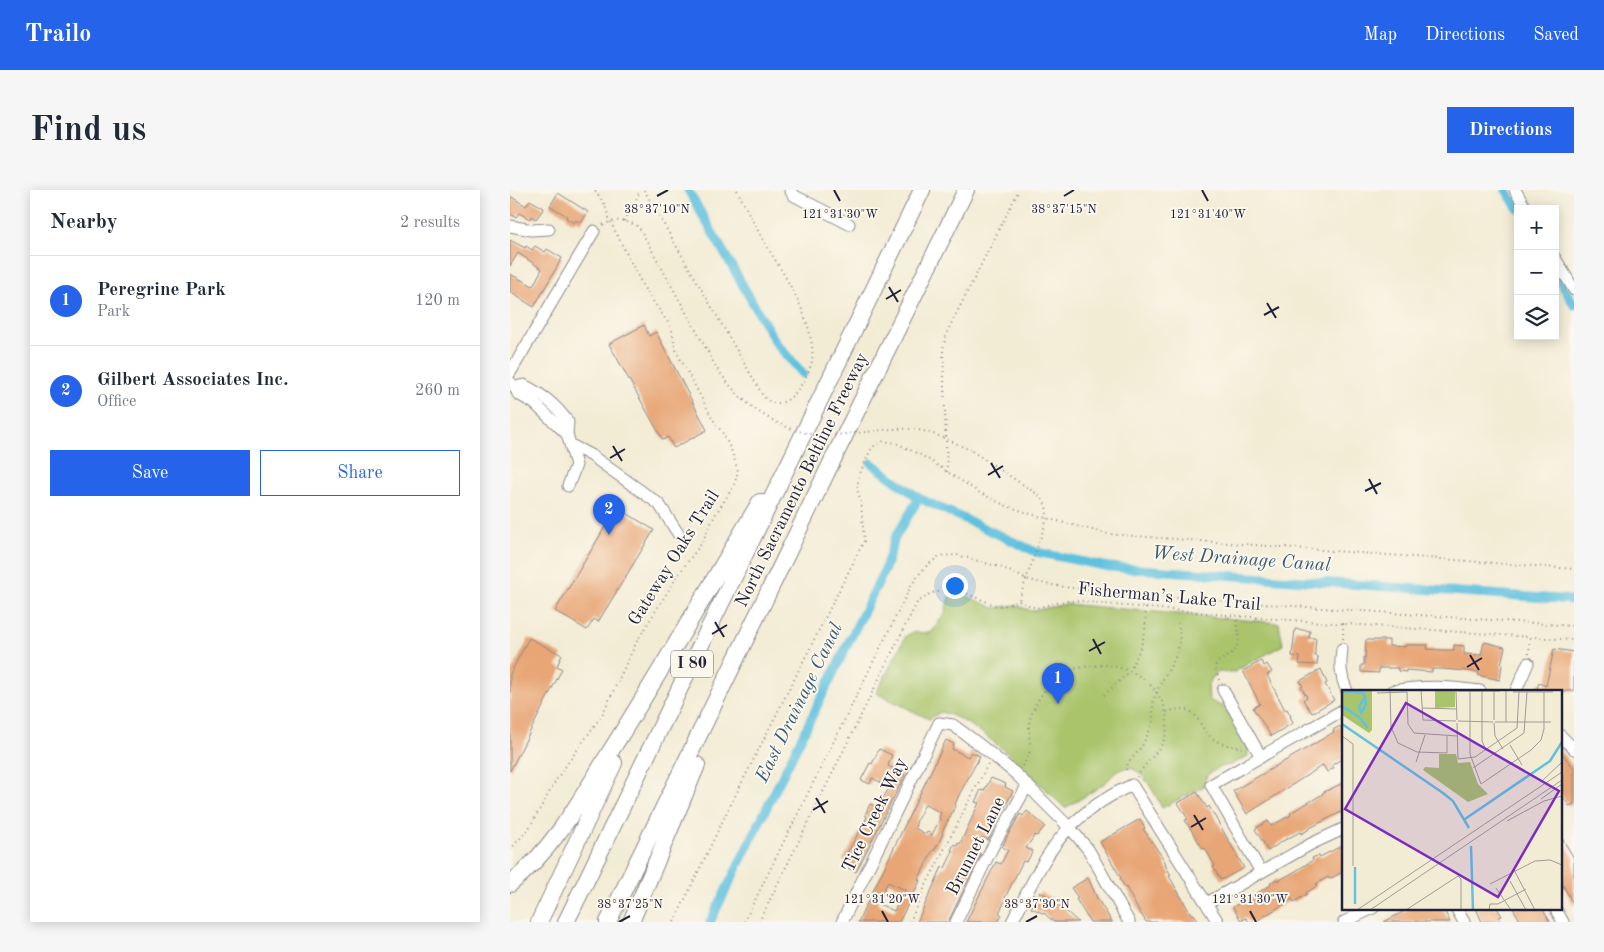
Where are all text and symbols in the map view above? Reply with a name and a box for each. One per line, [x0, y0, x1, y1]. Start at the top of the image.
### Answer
text: Trailo [25, 23, 91, 47]
text: Map [1364, 26, 1397, 44]
text: Directions [1425, 26, 1505, 44]
text: Saved [1533, 26, 1579, 44]
button: Directions [1447, 107, 1574, 153]
text: Find us [30, 113, 146, 148]
text: 38°37'15"N [1031, 203, 1097, 216]
text: 38°37'10"N [624, 204, 690, 216]
map controls [1514, 205, 1559, 340]
button: + [1514, 205, 1559, 250]
text: 121°31'30"W [802, 209, 878, 221]
text: 121°31'40"W [1170, 209, 1246, 221]
text: Nearby [50, 212, 118, 233]
text: 2 results [400, 215, 460, 231]
button: − [1514, 250, 1559, 295]
text: Peregrine Park [97, 281, 226, 300]
text: 1 [61, 293, 71, 309]
text: 120 m [415, 293, 460, 309]
button: layers [1514, 295, 1559, 340]
text: Park [97, 304, 130, 320]
street label: North Sacramento Beltline Freeway [732, 350, 872, 610]
text: Gilbert Associates Inc. [97, 371, 289, 390]
text: 2 [61, 383, 71, 399]
text: 260 m [415, 383, 460, 399]
text: Office [97, 394, 136, 410]
button: Save [50, 450, 250, 496]
button: Share [260, 450, 460, 496]
street label: Gateway Oaks Trail [625, 487, 723, 629]
pin: 2 [593, 494, 625, 535]
water label: West Drainage Canal [1151, 544, 1332, 576]
your location [942, 573, 968, 599]
street label: Fisherman’s Lake Trail [1077, 580, 1261, 614]
water label: East Drainage Canal [753, 620, 847, 787]
road number: I 80 [671, 650, 713, 678]
pin: 1 [1042, 663, 1074, 704]
inset map [1342, 690, 1562, 910]
street label: Tice Creek Way [839, 754, 911, 875]
street label: Brunnet Lane [944, 794, 1008, 898]
text: 121°31'20"W [844, 894, 920, 906]
text: 121°31'30"W [1212, 894, 1288, 906]
text: 38°37'25"N [597, 898, 663, 911]
text: 38°37'30"N [1004, 899, 1070, 911]

